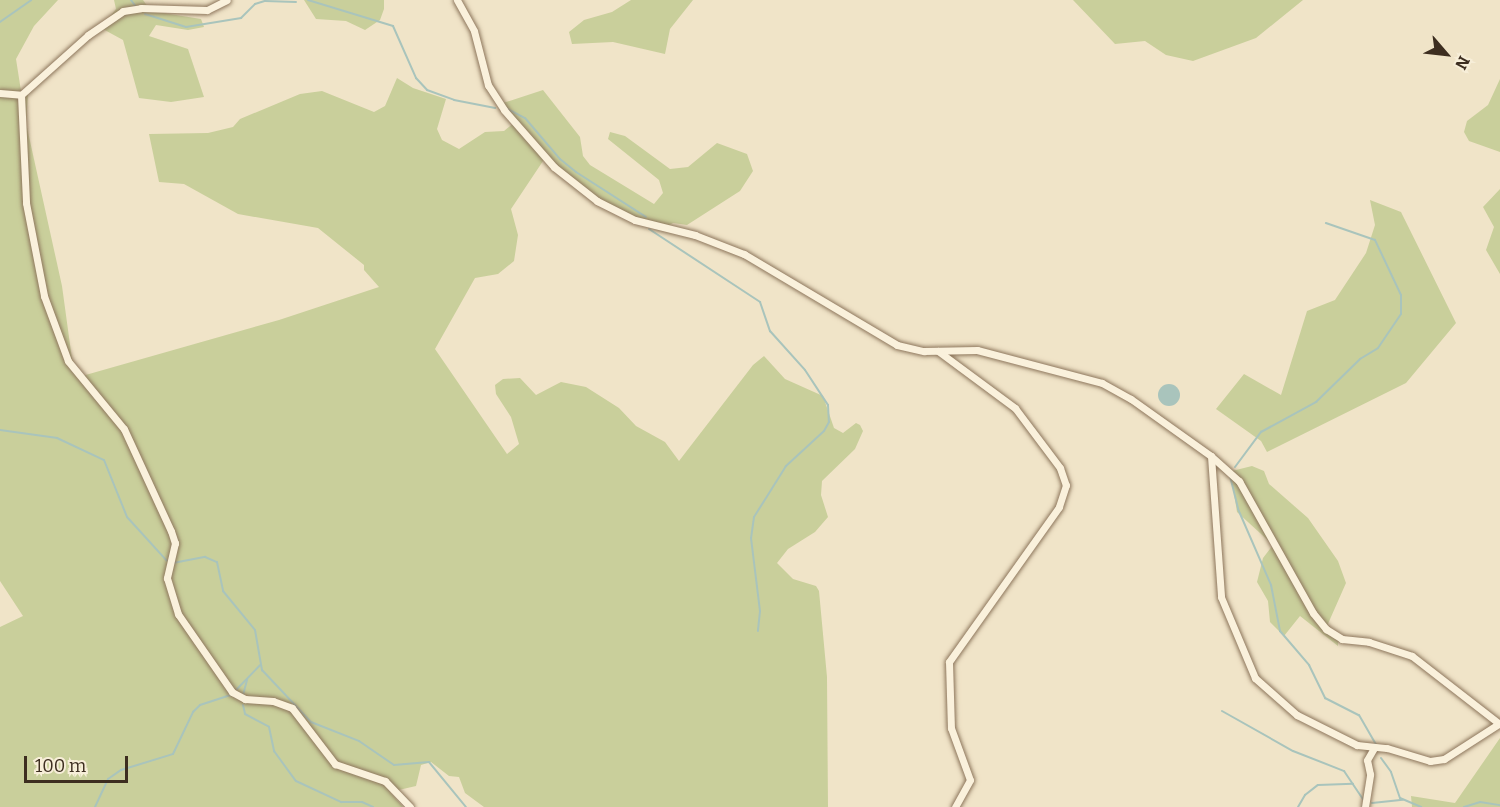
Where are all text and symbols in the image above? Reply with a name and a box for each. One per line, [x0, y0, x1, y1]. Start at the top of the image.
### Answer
north arrow [1416, 24, 1476, 84]
text: N [1451, 53, 1474, 73]
scale bar [27, 744, 130, 782]
text: 100 m [35, 755, 86, 777]

